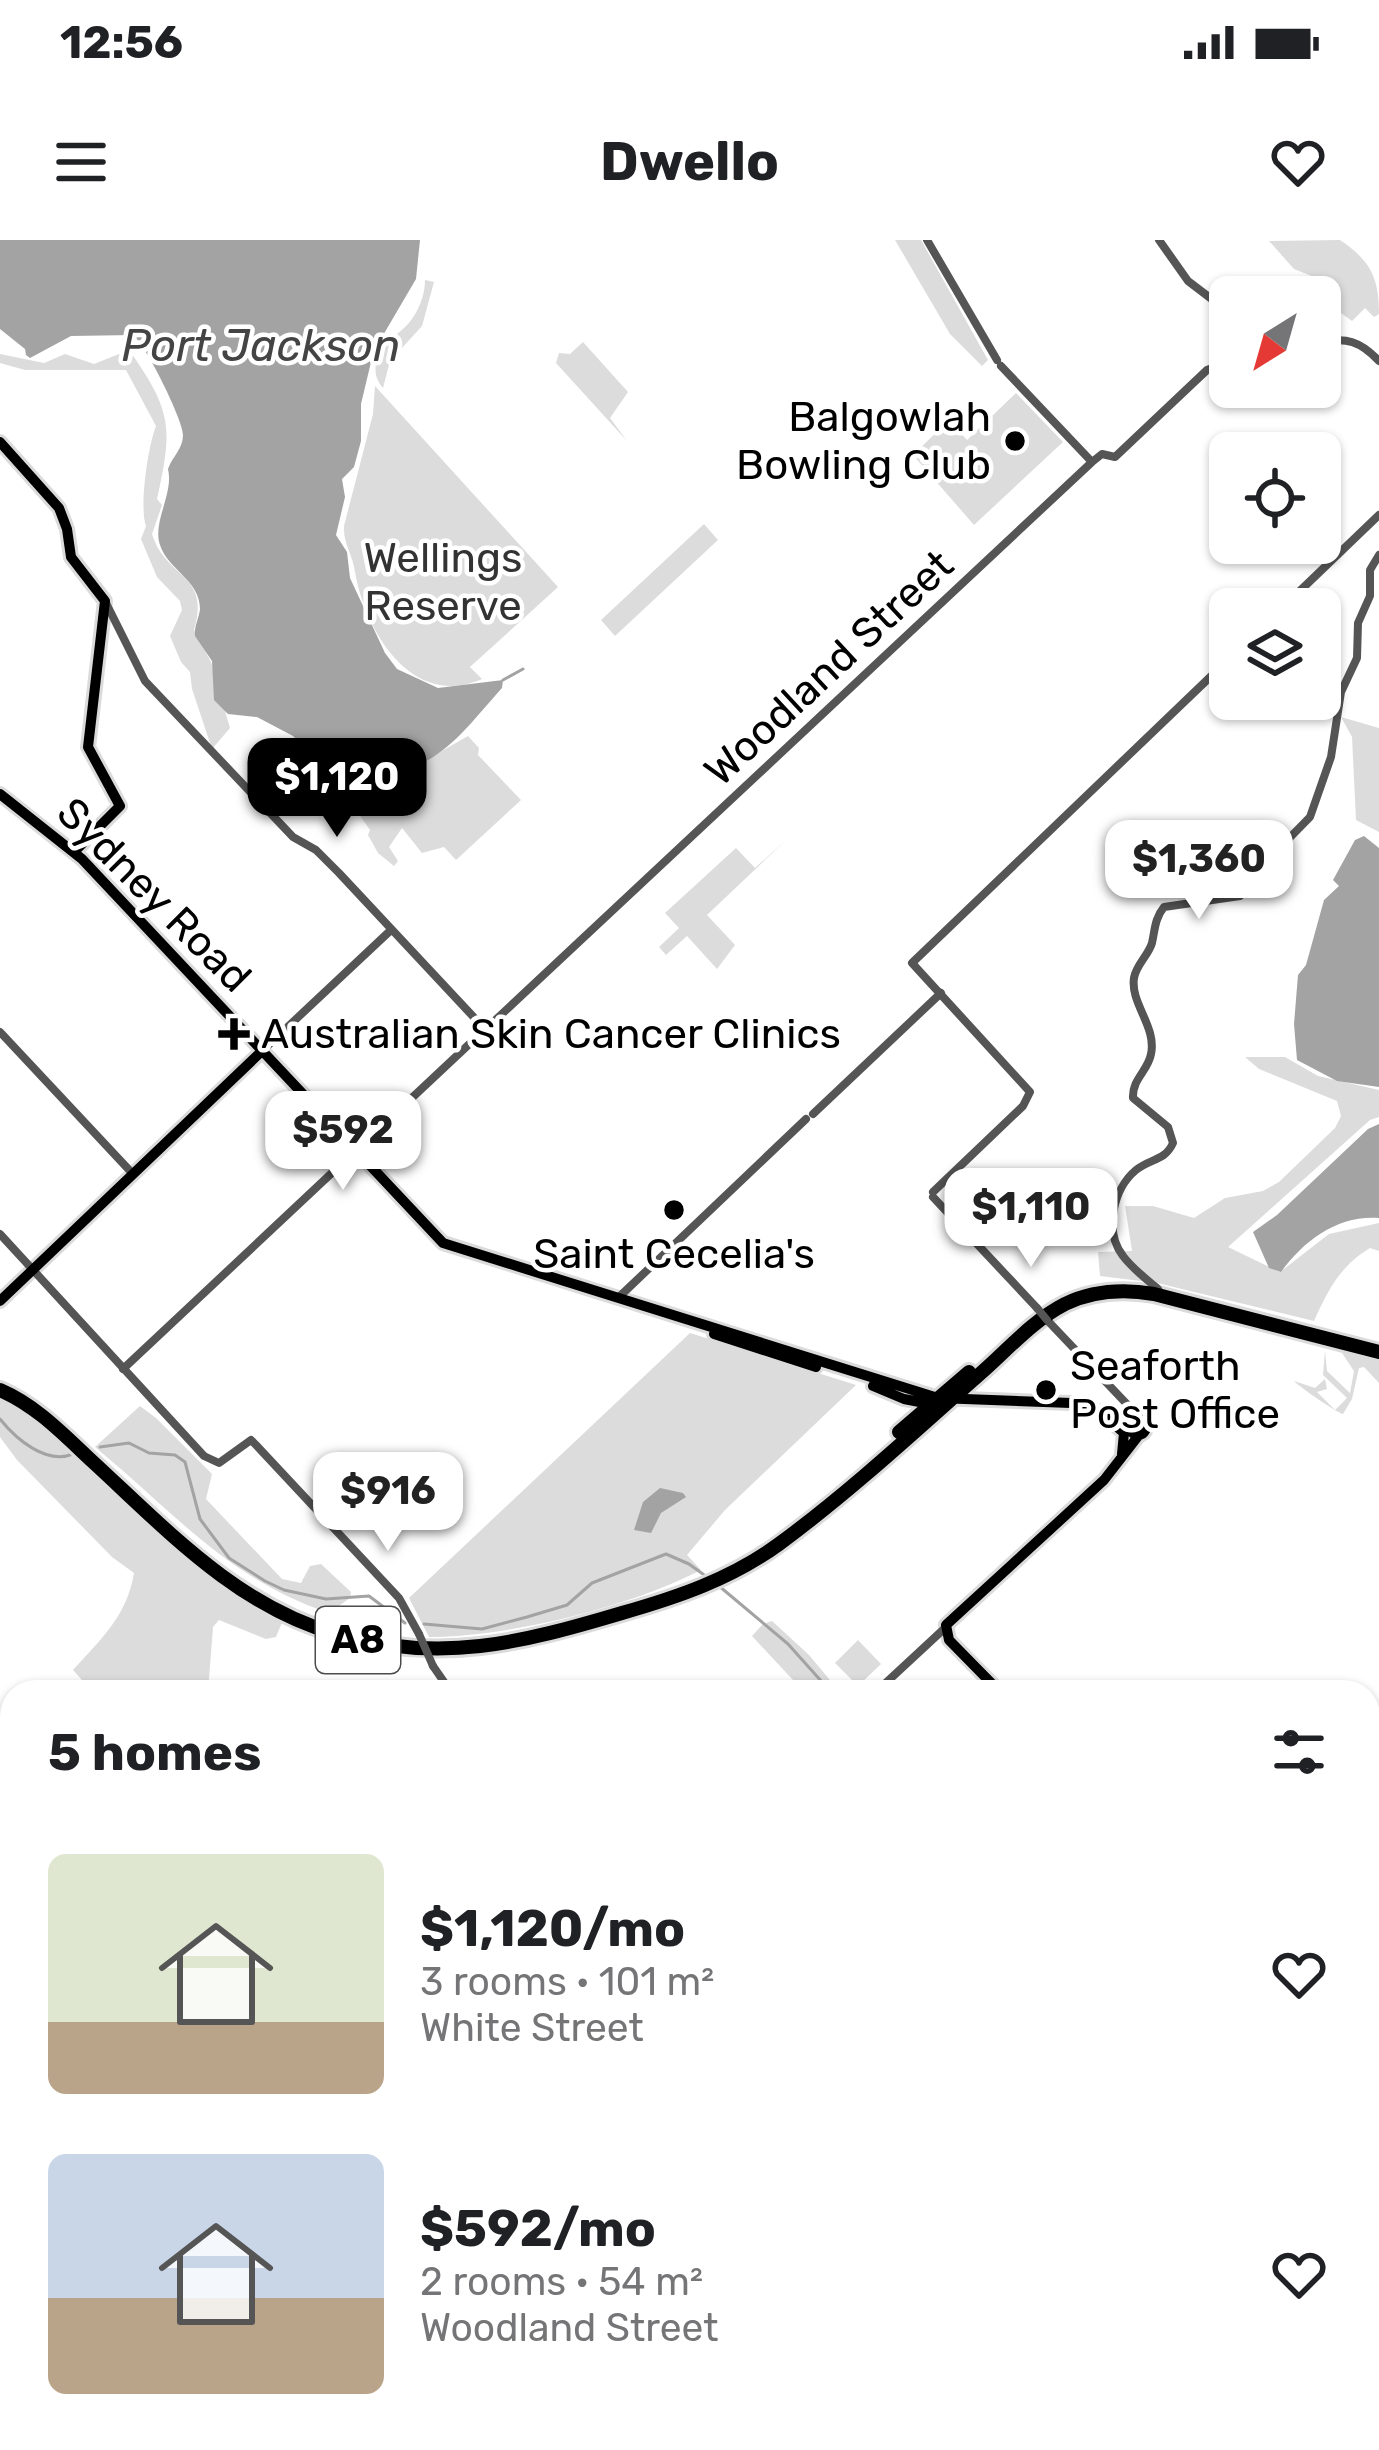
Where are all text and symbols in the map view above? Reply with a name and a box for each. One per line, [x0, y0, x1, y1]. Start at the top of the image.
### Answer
text: 12:56 [60, 16, 183, 69]
icon: menu [48, 129, 114, 195]
icon: heart [1265, 129, 1331, 195]
text: Dwello [600, 130, 779, 194]
north arrow [1209, 276, 1341, 408]
map controls [1209, 276, 1341, 720]
water label: Port Jackson [122, 319, 400, 372]
place label: Balgowlah Bowling Club [736, 392, 991, 490]
marker: Balgowlah Bowling Club [1002, 428, 1028, 454]
button: locate [1209, 432, 1341, 564]
park label: Wellings Reserve [364, 533, 522, 631]
street label: Woodland Street [694, 540, 964, 796]
button: layers [1209, 588, 1341, 720]
pin: $1,120 [239, 738, 435, 840]
text: $1,120 [275, 754, 400, 800]
street label: Sydney Road [47, 788, 261, 1002]
pin: $1,360 [1101, 820, 1297, 922]
text: $1,360 [1132, 836, 1266, 882]
place label: Australian Skin Cancer Clinics [261, 1009, 841, 1059]
marker: Australian Skin Cancer Clinics [218, 1018, 250, 1050]
pin: $592 [272, 1091, 414, 1193]
text: $592 [292, 1107, 394, 1153]
pin: $1,110 [933, 1168, 1129, 1270]
text: $1,110 [971, 1184, 1091, 1230]
marker: Saint Cecelia's [661, 1197, 687, 1223]
place label: Saint Cecelia's [533, 1229, 815, 1279]
place label: Seaforth Post Office [1070, 1341, 1280, 1439]
marker: Seaforth Post Office [1033, 1377, 1059, 1403]
pin: $916 [317, 1452, 459, 1554]
text: $916 [340, 1468, 436, 1514]
road number: A8 [316, 1607, 400, 1673]
icon: filters [1266, 1719, 1332, 1785]
text: 5 homes [48, 1722, 261, 1783]
text: $1,120/mo [420, 1898, 685, 1959]
icon: home [144, 1902, 288, 2046]
icon: heart [1266, 1941, 1332, 2007]
text: 3 rooms · 101 m² [420, 1959, 714, 2005]
text: White Street [420, 2005, 644, 2051]
text: $592/mo [420, 2198, 656, 2259]
icon: home [144, 2202, 288, 2346]
icon: heart [1266, 2241, 1332, 2307]
text: 2 rooms · 54 m² [420, 2259, 703, 2305]
text: Woodland Street [420, 2305, 719, 2351]

